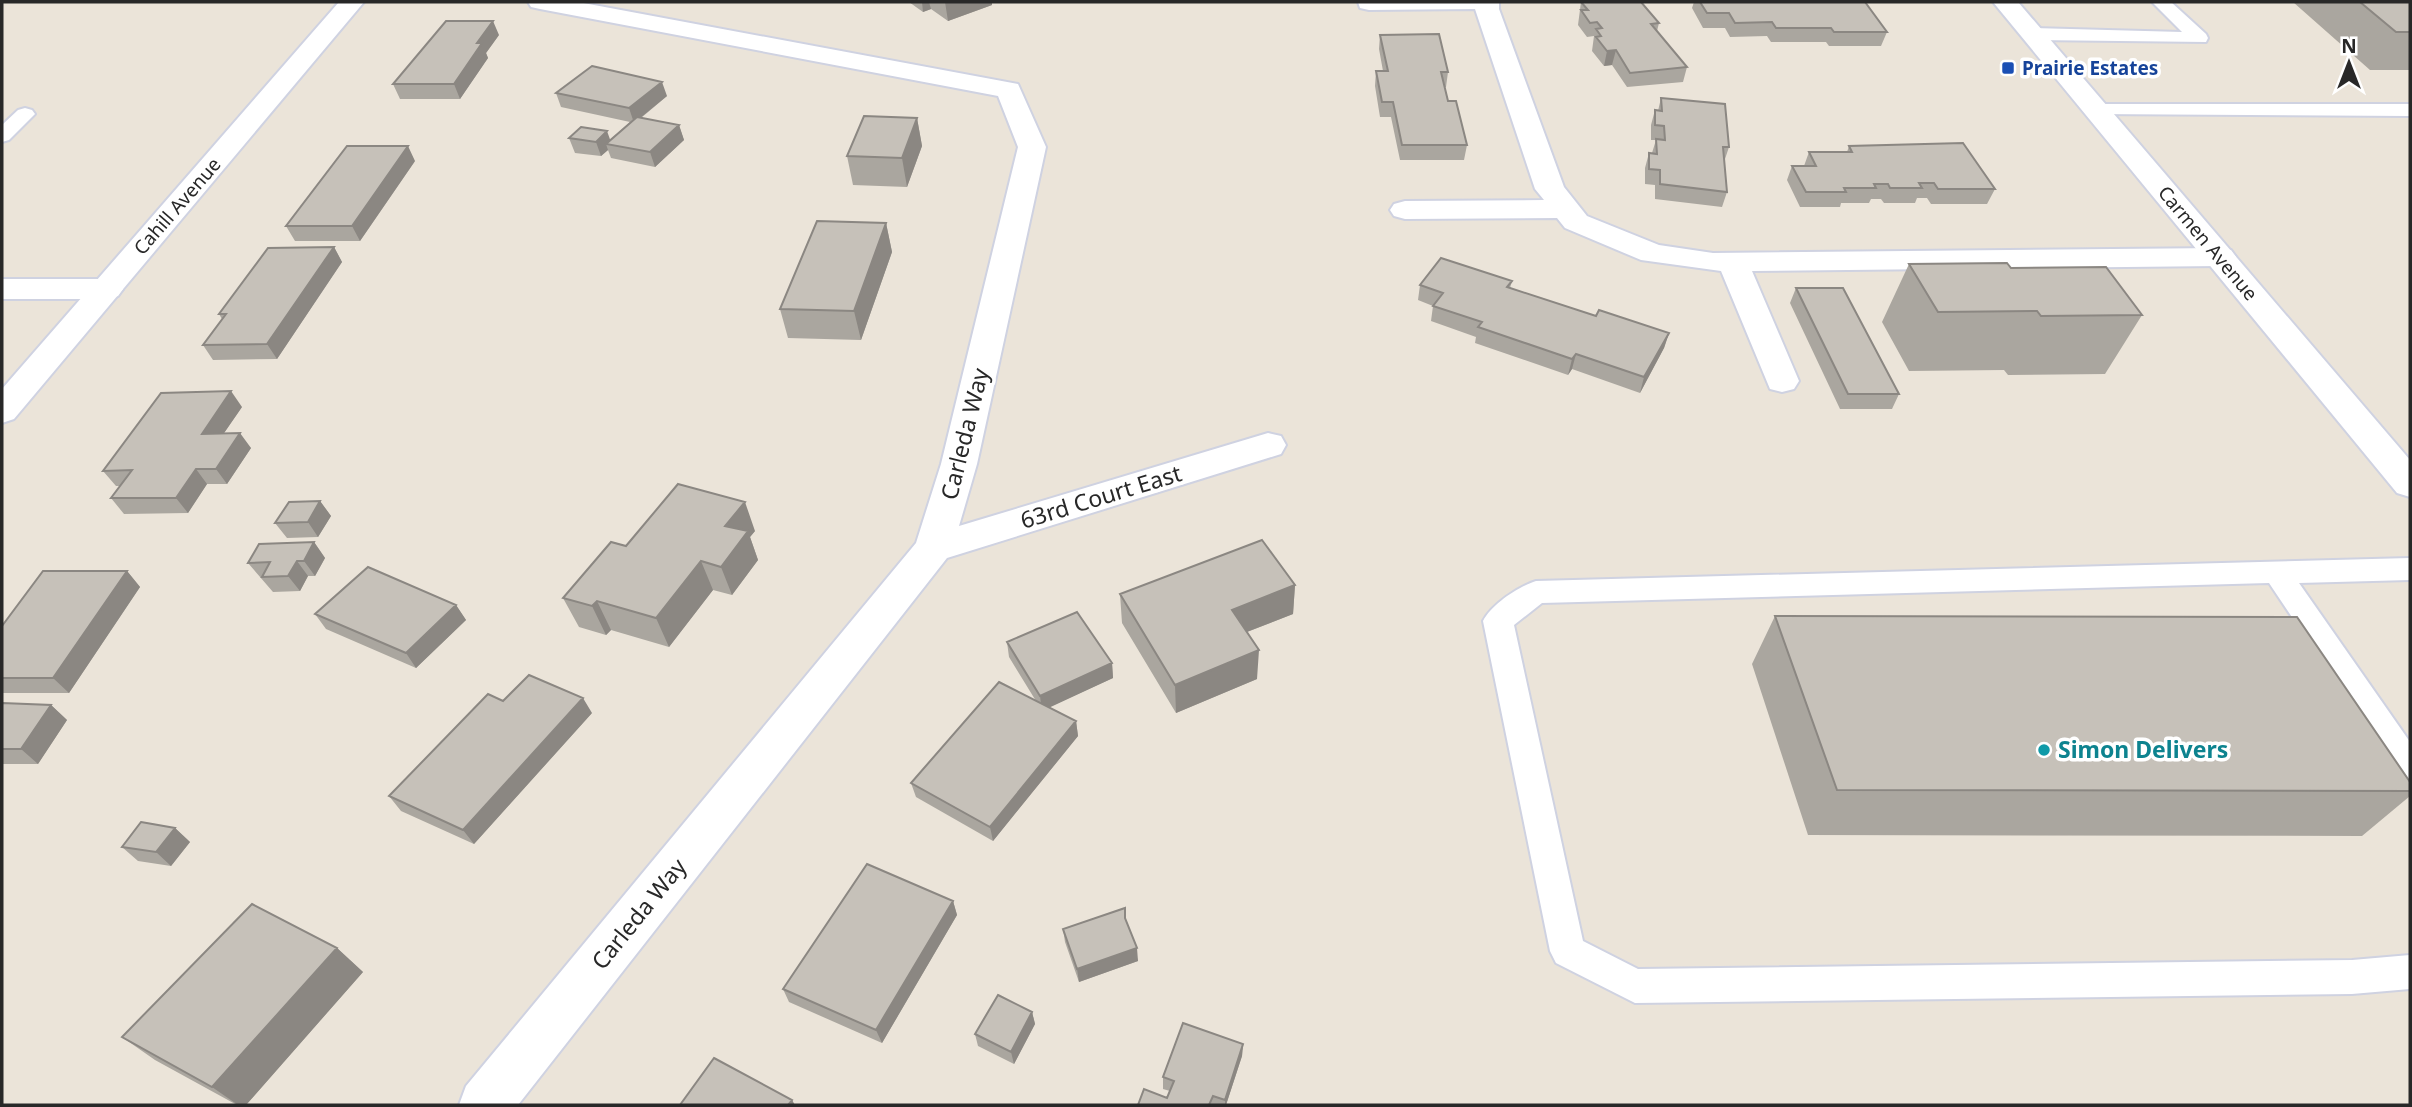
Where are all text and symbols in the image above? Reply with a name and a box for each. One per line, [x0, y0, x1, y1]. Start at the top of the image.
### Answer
north arrow [2314, 28, 2384, 98]
text: N [2341, 33, 2357, 59]
place label: Prairie Estates [2022, 55, 2158, 81]
marker: Prairie Estates [2000, 60, 2016, 76]
street label: Cahill Avenue [128, 152, 226, 260]
street label: Carmen Avenue [2152, 180, 2264, 306]
street label: Carleda Way [932, 364, 996, 503]
street label: 63rd Court East [1016, 456, 1185, 536]
place label: Simon Delivers [2058, 733, 2228, 765]
marker: Simon Delivers [2036, 742, 2052, 758]
street label: Carleda Way [583, 851, 693, 976]

